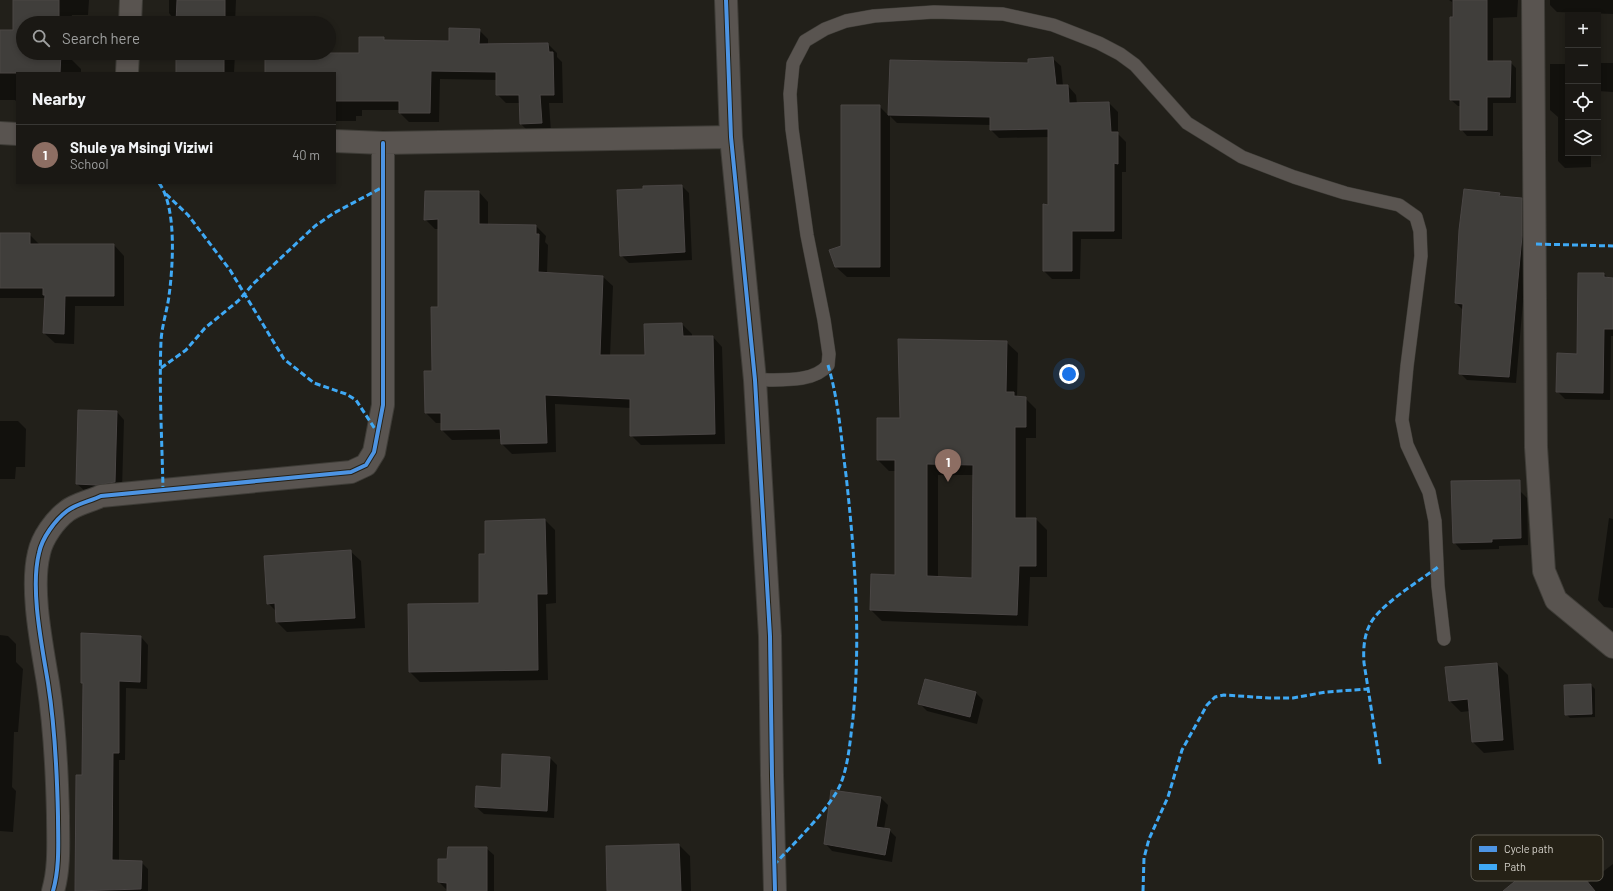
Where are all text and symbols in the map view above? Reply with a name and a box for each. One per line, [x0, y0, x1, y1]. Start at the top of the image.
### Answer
map controls [1565, 12, 1601, 156]
button: + [1565, 12, 1601, 48]
search box [16, 16, 336, 60]
icon: search [30, 27, 52, 49]
text: Search here [62, 29, 140, 47]
button: − [1565, 48, 1601, 84]
button: locate [1565, 84, 1601, 120]
text: Nearby [32, 88, 86, 108]
button: layers [1565, 120, 1601, 156]
text: Shule ya Msingi Viziwi [70, 138, 213, 156]
text: 1 [43, 147, 47, 163]
text: 40 m [292, 147, 320, 163]
text: School [70, 156, 108, 172]
your location [1059, 364, 1079, 384]
pin: 1 [935, 449, 961, 482]
legend [1471, 835, 1603, 881]
text: Cycle path [1504, 842, 1554, 855]
text: Path [1504, 860, 1526, 873]

